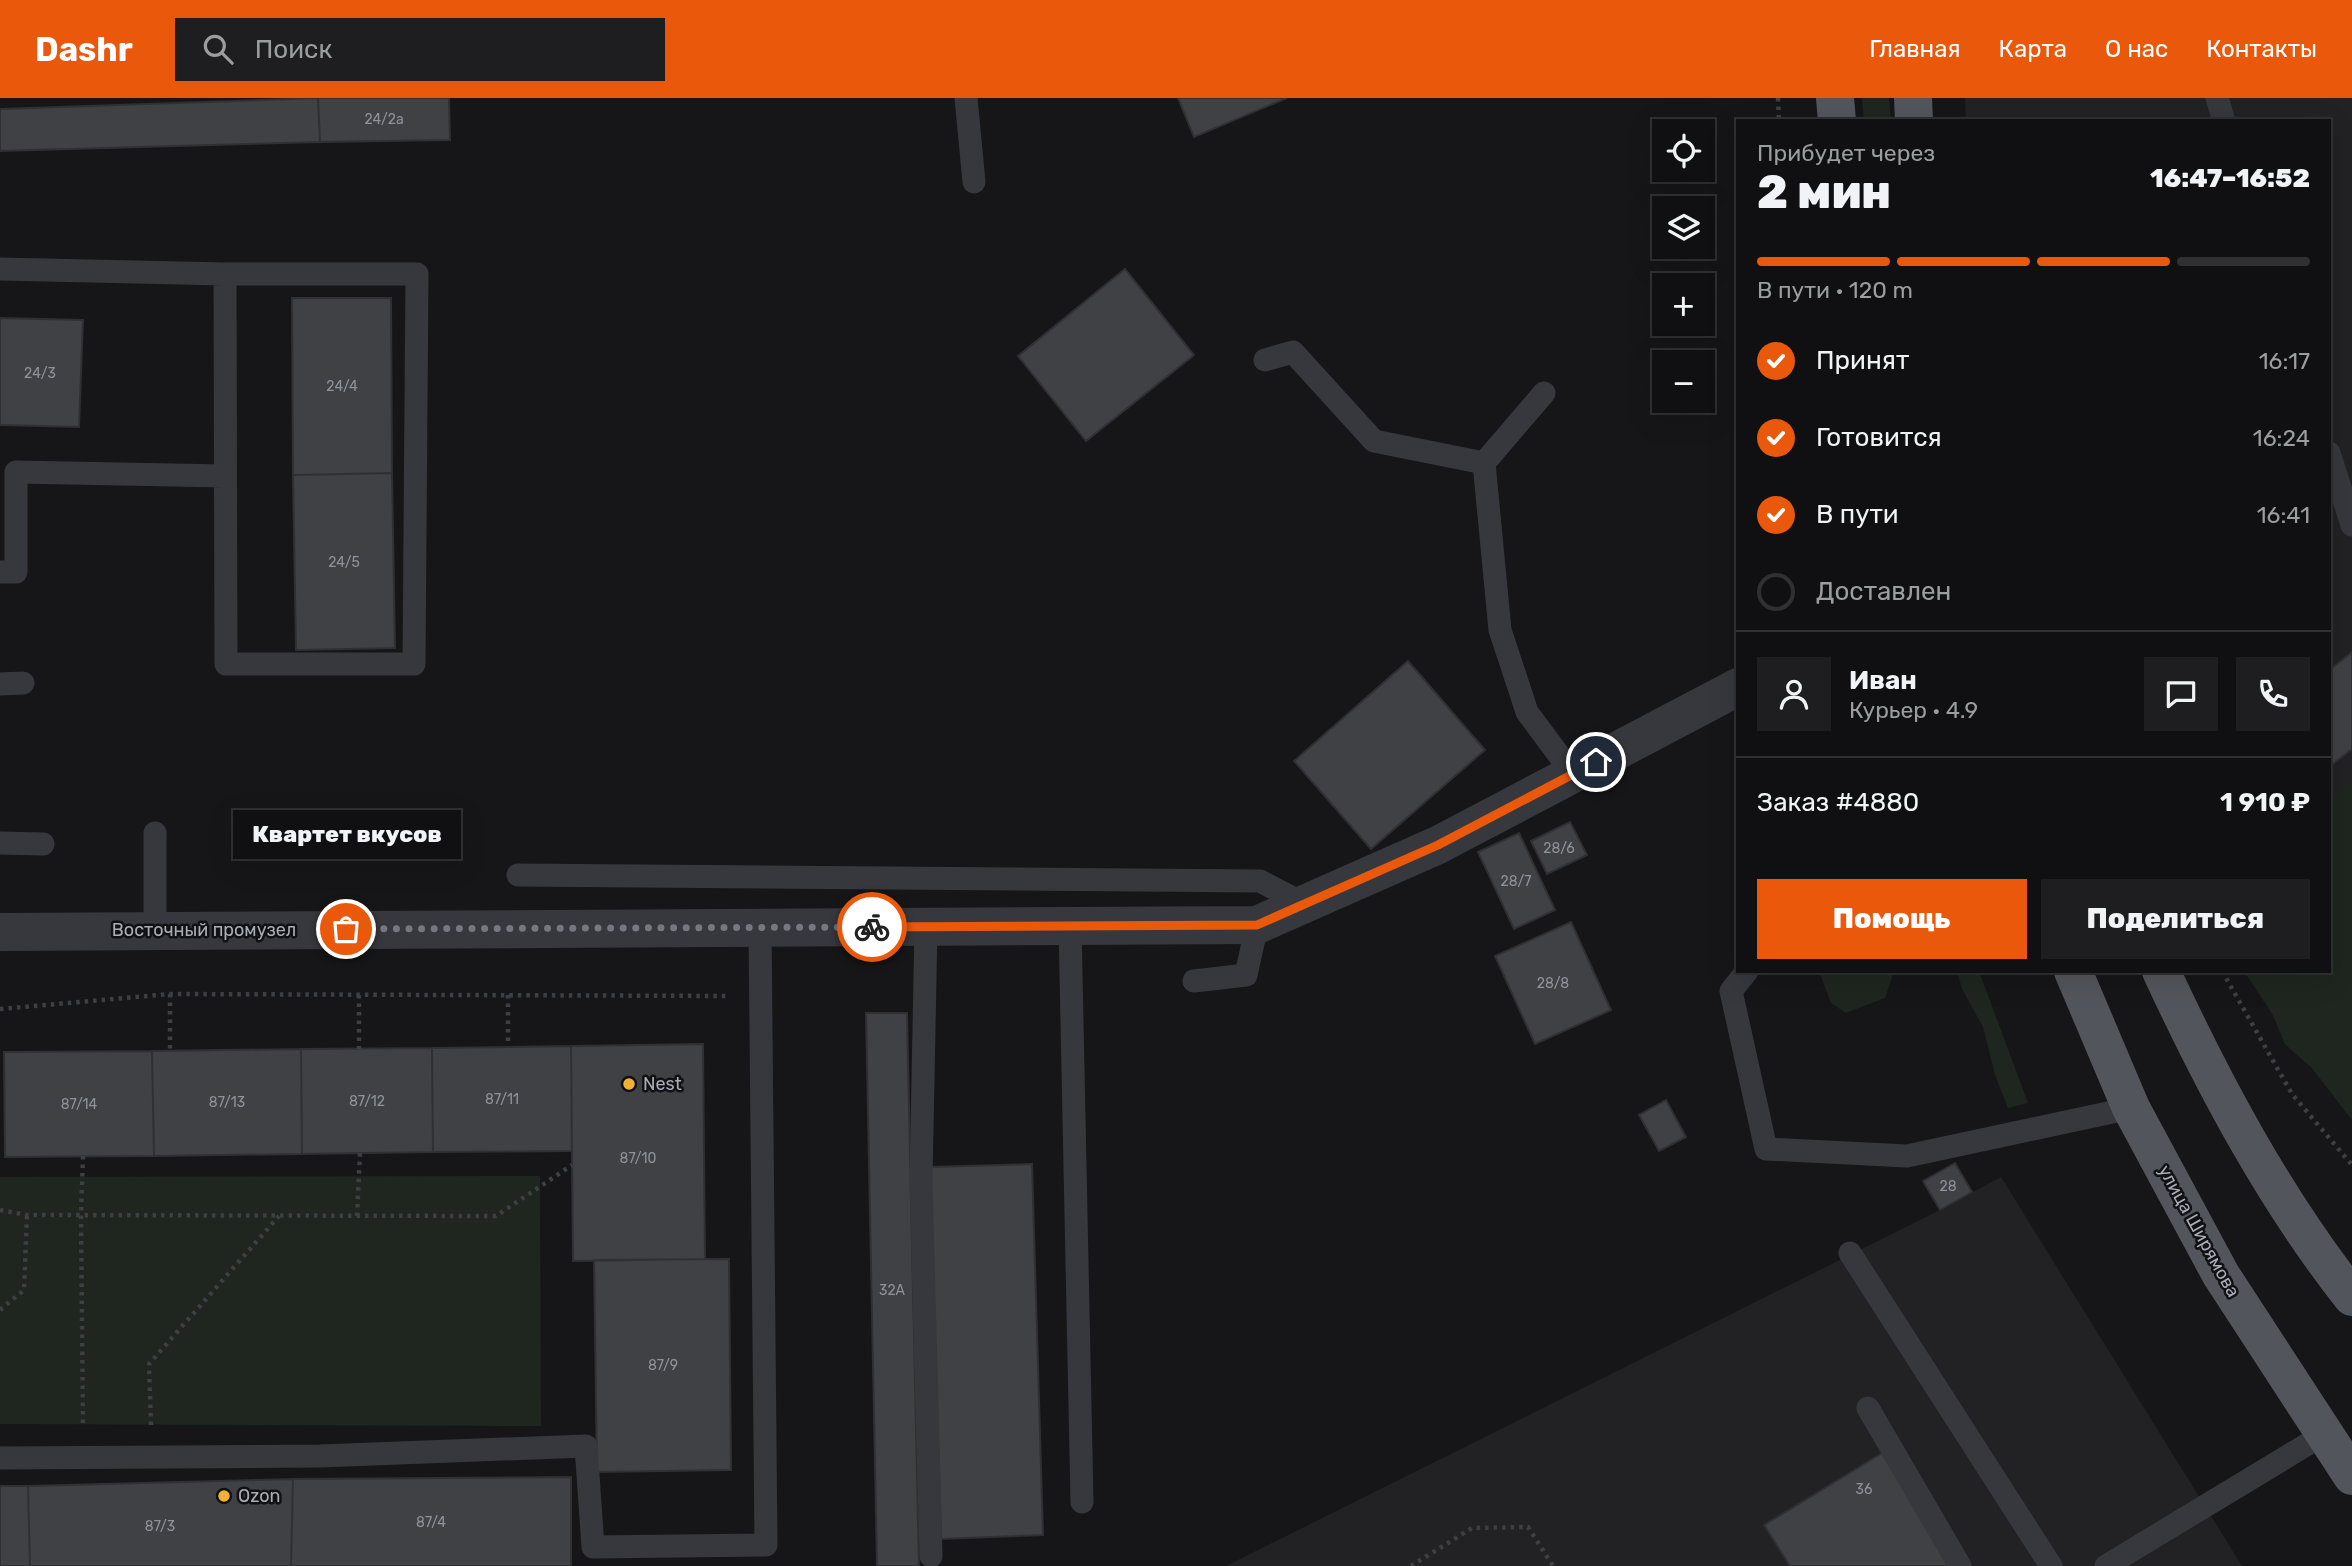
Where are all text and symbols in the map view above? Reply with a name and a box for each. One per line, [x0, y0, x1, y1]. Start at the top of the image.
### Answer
search box [175, 18, 665, 81]
text: Dashr [35, 30, 133, 69]
icon: search [199, 30, 237, 68]
text: Поиск [255, 34, 332, 65]
text: Главная [1869, 35, 1961, 63]
text: Карта [1999, 35, 2067, 63]
text: О нас [2105, 35, 2168, 63]
text: Контакты [2206, 35, 2317, 63]
house number: 24/2а [364, 111, 404, 128]
map controls [1652, 119, 1715, 413]
button: locate [1652, 119, 1715, 182]
text: Прибудет через [1757, 139, 1935, 167]
text: 16:47–16:52 [2150, 163, 2310, 194]
text: 2 мин [1757, 165, 1891, 220]
button: layers [1652, 196, 1715, 259]
button: + [1652, 273, 1715, 336]
text: В пути · 120 m [1757, 276, 1913, 304]
icon: check [1757, 342, 1795, 380]
text: Принят [1816, 345, 1909, 376]
text: 16:17 [2259, 347, 2310, 375]
button: − [1652, 350, 1715, 413]
house number: 24/3 [24, 365, 56, 382]
house number: 24/4 [326, 378, 358, 395]
icon: check [1757, 419, 1795, 457]
text: Готовится [1816, 422, 1942, 453]
text: 16:24 [2253, 424, 2310, 452]
icon: check [1757, 496, 1795, 534]
text: В пути [1816, 499, 1899, 530]
text: 16:41 [2257, 501, 2310, 529]
house number: 24/5 [328, 554, 360, 571]
text: Доставлен [1816, 576, 1951, 607]
button: person [1757, 657, 1831, 731]
button: chat [2144, 657, 2218, 731]
button: phone [2236, 657, 2310, 731]
text: Иван [1849, 665, 1917, 696]
text: Курьер · 4.9 [1849, 696, 1978, 724]
pin [1566, 732, 1626, 792]
icon: home [1577, 743, 1615, 781]
text: Заказ #4880 [1757, 787, 1919, 818]
text: 1 910 ₽ [2220, 787, 2310, 818]
callout: Квартет вкусов [232, 810, 460, 859]
text: Квартет вкусов [252, 820, 442, 848]
house number: 28/6 [1543, 840, 1575, 857]
house number: 28/7 [1501, 873, 1532, 890]
button: Помощь [1757, 879, 2027, 959]
button: Поделиться [2041, 879, 2310, 959]
courier [837, 892, 907, 962]
pin [316, 899, 376, 959]
icon: bike [853, 908, 891, 946]
icon: bag [327, 910, 365, 948]
street label: Восточный промузел [112, 919, 296, 941]
house number: 28/8 [1537, 975, 1569, 992]
place label: Nest [643, 1073, 682, 1095]
marker: Nest [621, 1076, 637, 1092]
house number: 87/11 [485, 1091, 519, 1108]
house number: 87/12 [349, 1093, 385, 1110]
house number: 87/13 [209, 1094, 245, 1111]
house number: 87/14 [61, 1096, 98, 1113]
house number: 87/10 [620, 1150, 656, 1167]
street label: улица Ширямова [2154, 1161, 2244, 1301]
house number: 28 [1939, 1178, 1957, 1195]
house number: 32А [879, 1282, 906, 1299]
house number: 87/9 [648, 1357, 678, 1374]
house number: 36 [1856, 1481, 1872, 1498]
place label: Ozon [238, 1485, 280, 1507]
marker: Ozon [216, 1488, 232, 1504]
house number: 87/4 [416, 1514, 446, 1531]
house number: 87/3 [145, 1518, 175, 1535]

